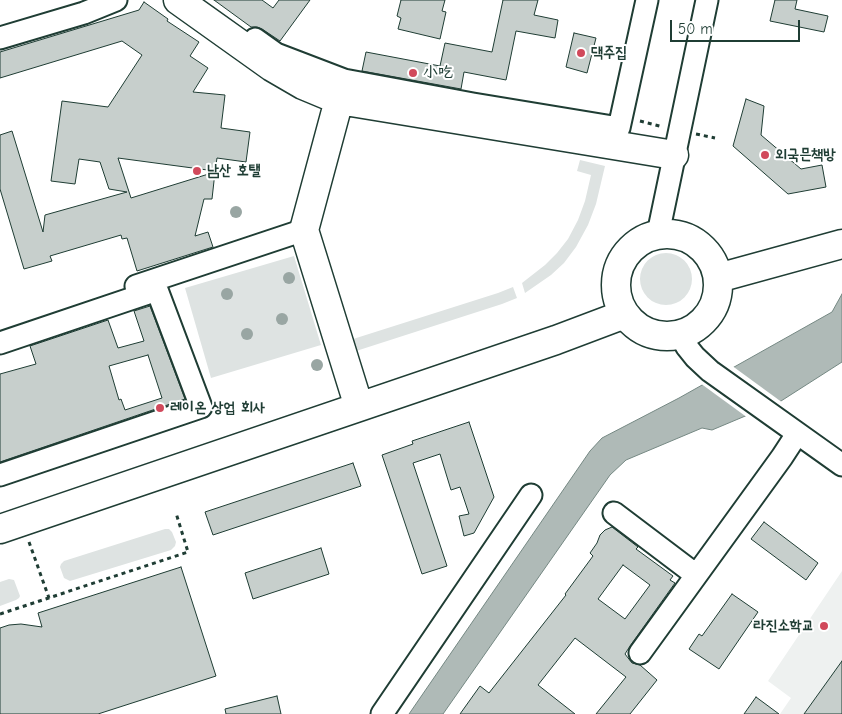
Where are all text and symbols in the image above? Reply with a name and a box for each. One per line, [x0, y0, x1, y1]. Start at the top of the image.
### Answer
scale bar [672, 10, 802, 42]
text: 50 m [678, 20, 713, 38]
place label: 댁주집 [591, 44, 627, 62]
marker: 댁주집 [575, 47, 587, 59]
place label: 小吃 [423, 64, 453, 82]
marker: 小吃 [407, 67, 419, 79]
place label: 외국믄책방 [775, 146, 835, 164]
marker: 외국믄책방 [759, 149, 771, 161]
place label: 남산 호탤 [207, 162, 261, 180]
marker: 남산 호탤 [191, 165, 203, 177]
place label: 레이온 상업 회사 [170, 399, 265, 417]
marker: 레이온 상업 회사 [154, 402, 166, 414]
place label: 라진소학교 [754, 617, 814, 635]
marker: 라진소학교 [818, 620, 830, 632]

